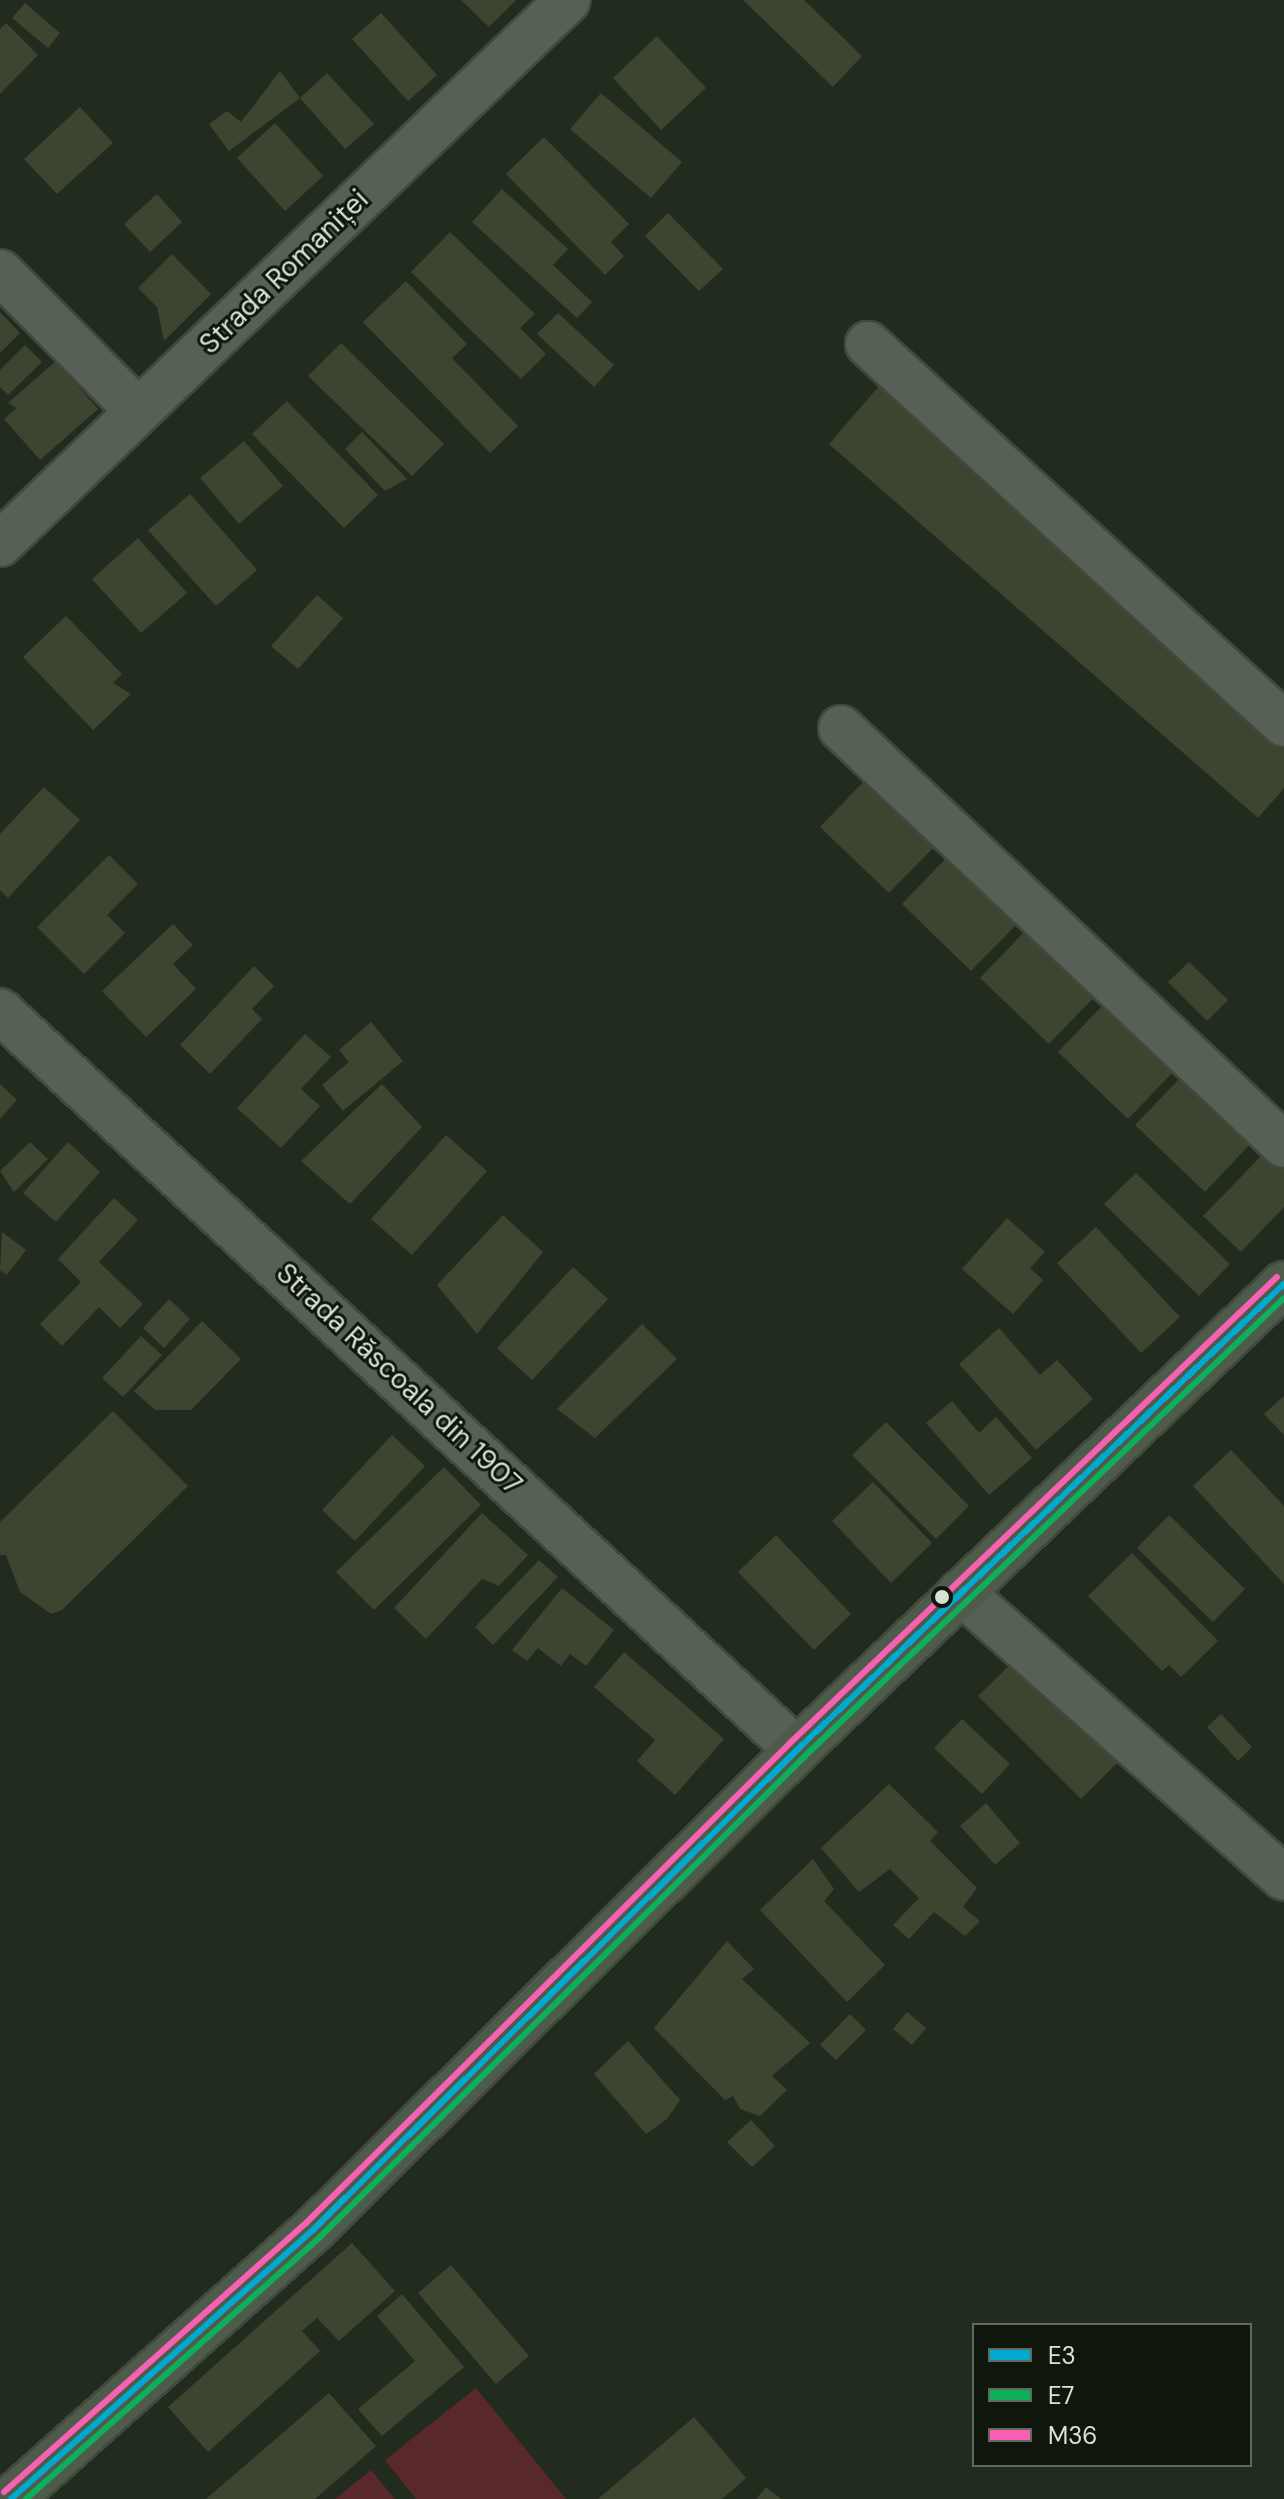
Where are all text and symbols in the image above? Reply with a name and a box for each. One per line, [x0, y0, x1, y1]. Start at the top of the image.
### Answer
street label: Strada Romaniței [193, 183, 375, 361]
street label: Strada Răscoala din 1907 [269, 1257, 529, 1501]
unlabelled marker [934, 1589, 950, 1605]
legend [972, 2323, 1252, 2467]
text: E3 [1048, 2340, 1076, 2371]
text: E7 [1048, 2380, 1074, 2411]
text: M36 [1048, 2420, 1097, 2451]

